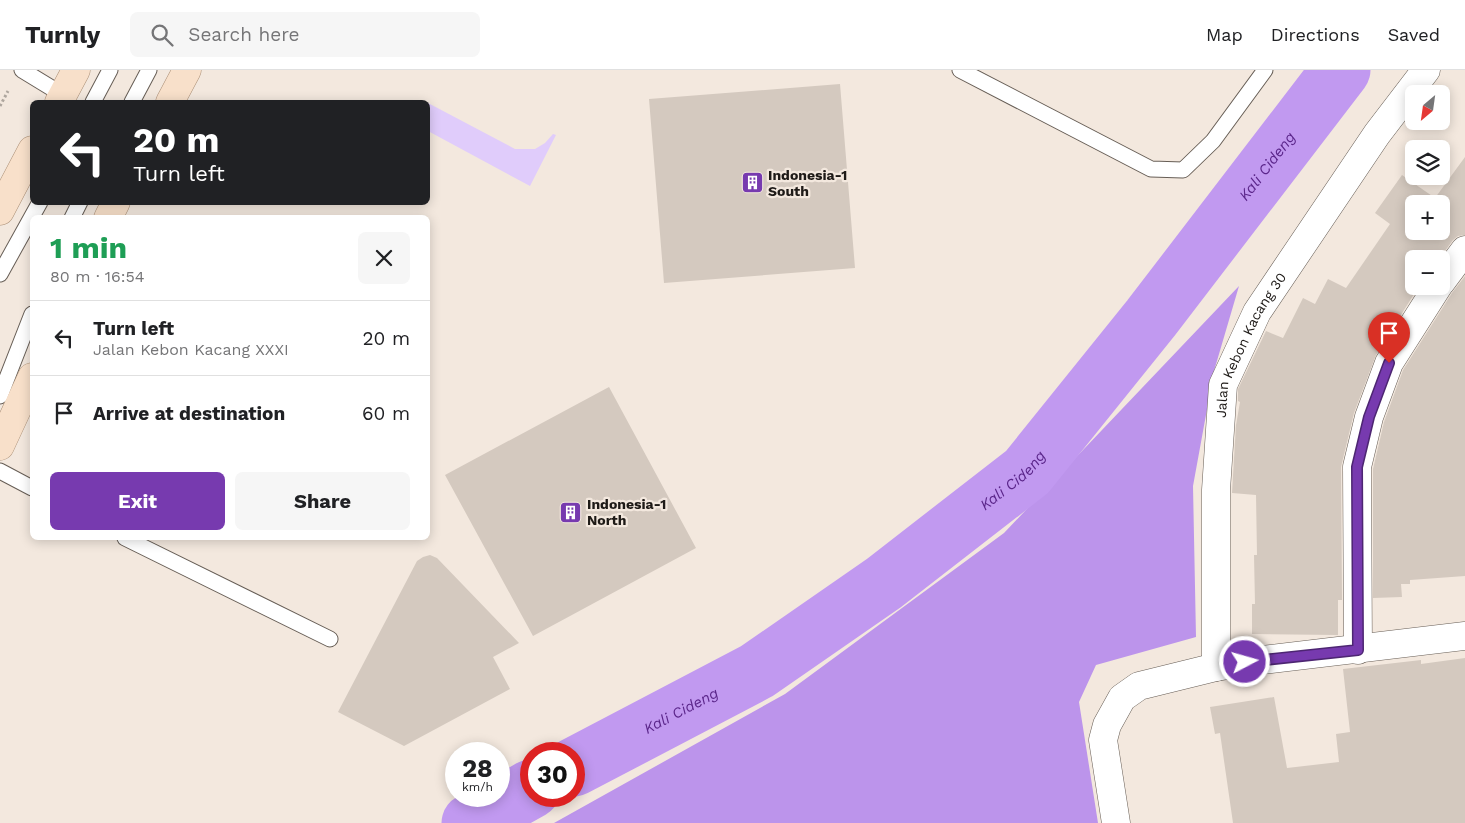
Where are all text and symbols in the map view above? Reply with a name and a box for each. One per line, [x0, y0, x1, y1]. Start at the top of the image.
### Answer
search box [130, 12, 480, 57]
text: Turnly [25, 21, 100, 49]
icon: search [148, 21, 176, 49]
text: Search here [188, 23, 300, 46]
text: Map [1206, 24, 1243, 45]
text: Directions [1271, 24, 1360, 45]
text: Saved [1388, 24, 1440, 45]
north arrow [1405, 85, 1450, 130]
map controls [1405, 85, 1450, 295]
text: 20 m [133, 119, 219, 161]
icon: left [50, 120, 115, 185]
water label: Kali Cideng [1235, 128, 1299, 204]
button: layers [1405, 140, 1450, 185]
text: Turn left [133, 161, 225, 186]
place label: Indonesia-1 South [768, 167, 847, 199]
building icon: Indonesia-1 South [740, 171, 764, 195]
button: + [1405, 195, 1450, 240]
text: 1 min [50, 230, 127, 265]
button: close [358, 232, 410, 284]
button: − [1405, 250, 1450, 295]
text: 80 m · 16:54 [50, 267, 145, 286]
street label: Jalan Kebon Kacang 30 [1213, 270, 1289, 418]
pin [1368, 312, 1410, 363]
text: Turn left [93, 317, 174, 340]
icon: arrive [1375, 319, 1403, 347]
icon: left [50, 324, 78, 352]
text: 20 m [363, 327, 410, 350]
text: Jalan Kebon Kacang XXXI [93, 340, 289, 359]
icon: arrive [50, 399, 78, 427]
text: Arrive at destination [93, 402, 285, 425]
text: 60 m [362, 402, 410, 425]
water label: Kali Cideng [976, 447, 1049, 514]
button: Exit [50, 472, 225, 530]
button: Share [235, 472, 410, 530]
place label: Indonesia-1 North [587, 496, 666, 528]
building icon: Indonesia-1 North [559, 500, 583, 524]
position arrow [1218, 635, 1270, 687]
water label: Kali Cideng [641, 684, 722, 738]
speed limit sign: 30 [520, 742, 585, 807]
text: 28 [462, 754, 493, 783]
text: km/h [462, 780, 493, 794]

